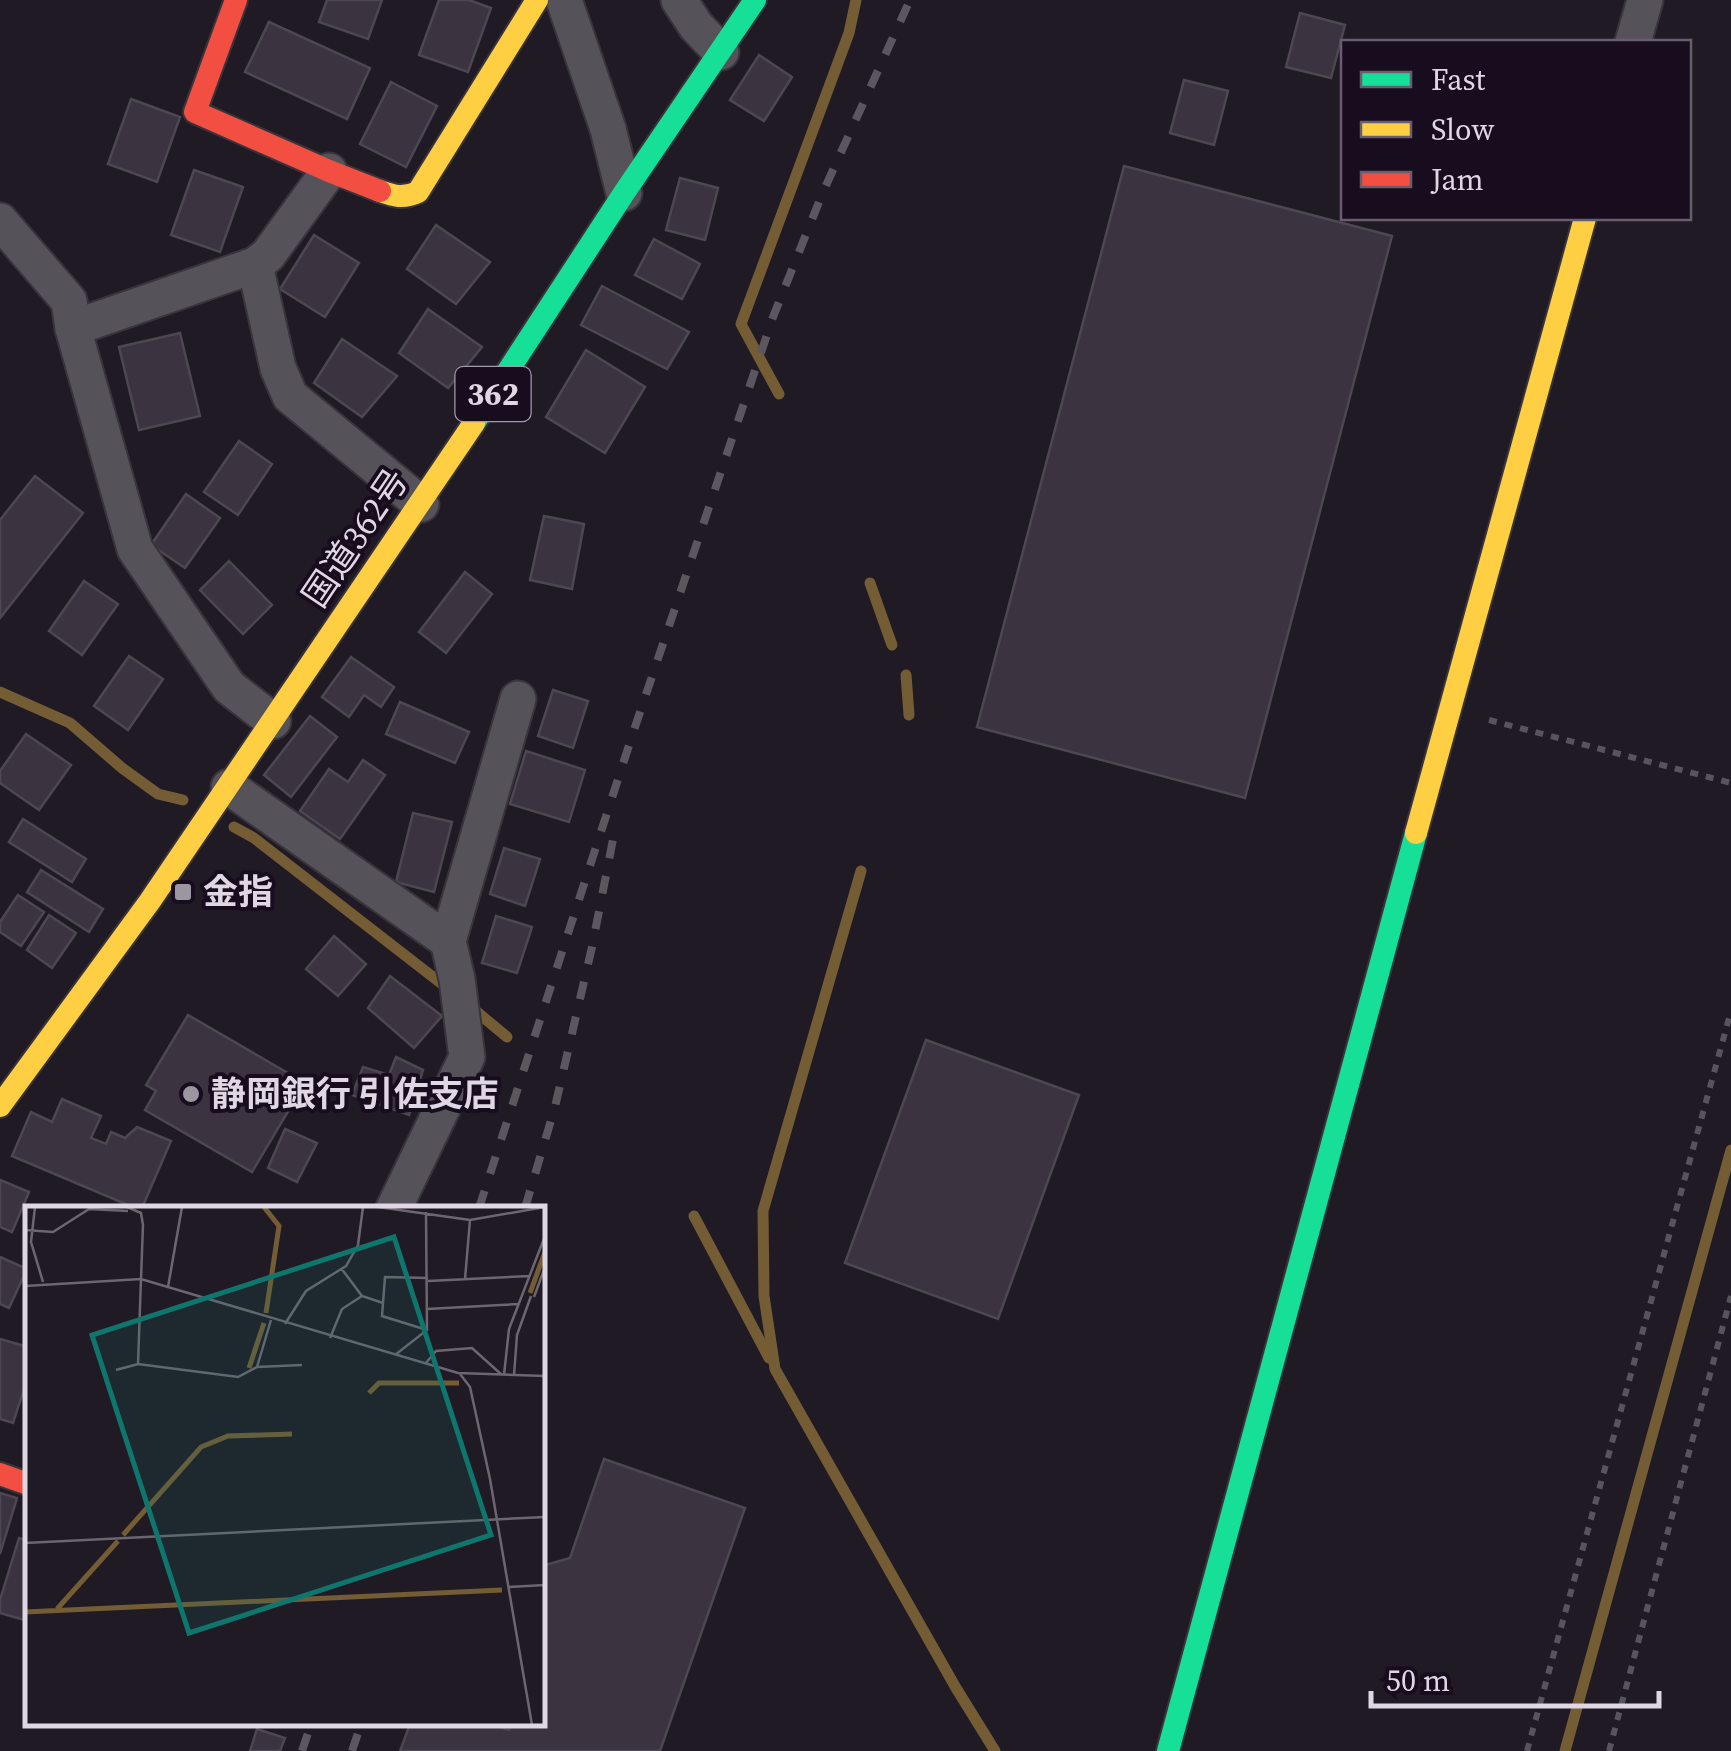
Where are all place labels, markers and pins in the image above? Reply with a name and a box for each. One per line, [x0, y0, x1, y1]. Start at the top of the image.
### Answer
place label: 金指 [203, 868, 273, 916]
marker: 金指 [172, 881, 194, 903]
place label: 静岡銀行 引佐支店 [211, 1070, 499, 1118]
marker: 静岡銀行 引佐支店 [180, 1083, 202, 1105]

